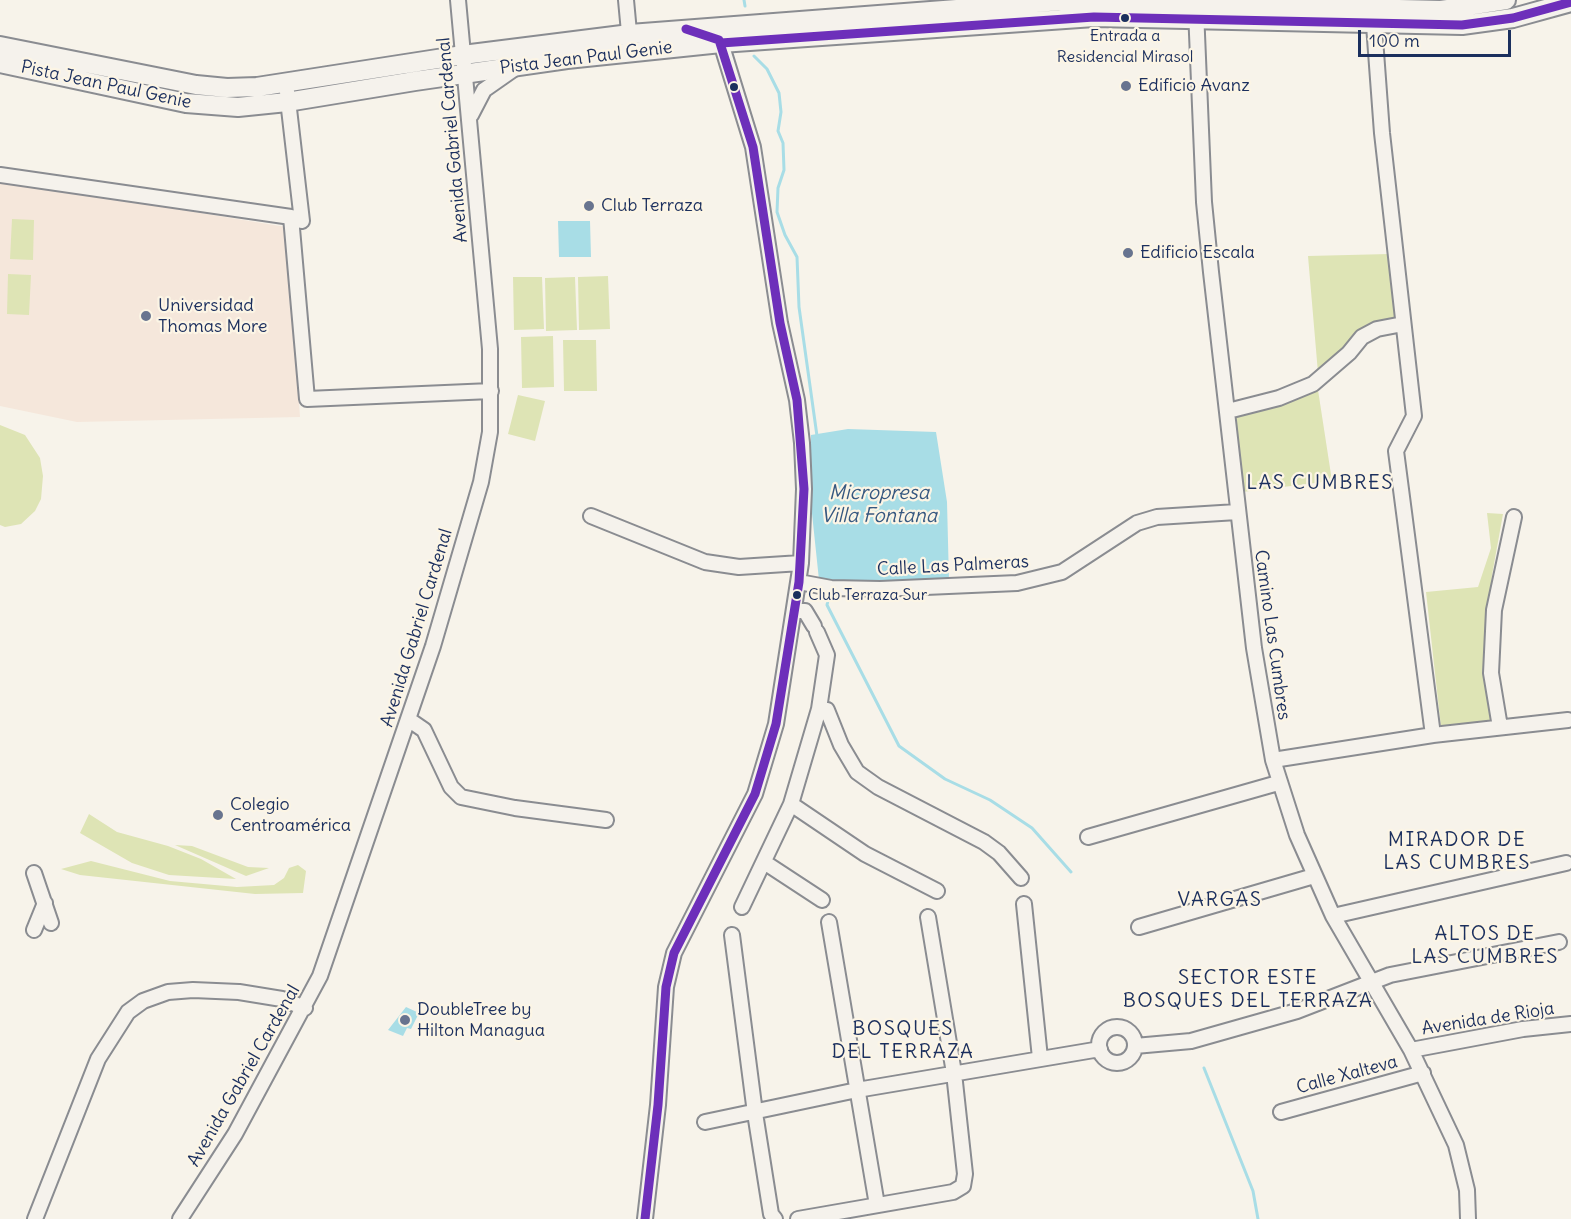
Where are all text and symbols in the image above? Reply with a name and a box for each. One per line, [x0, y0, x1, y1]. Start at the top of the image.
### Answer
marker: Entrada a Residencial Mirasol [1119, 12, 1131, 24]
scale bar [1361, 18, 1514, 56]
place label: Entrada a Residencial Mirasol [1057, 26, 1193, 64]
text: 100 m [1369, 29, 1420, 52]
street label: Avenida Gabriel Cardenal [433, 36, 473, 244]
street label: Pista Jean Paul Genie [498, 37, 674, 79]
street label: Pista Jean Paul Genie [19, 56, 193, 114]
place label: Edificio Avanz [1138, 75, 1250, 97]
marker: Edificio Avanz [1119, 79, 1133, 93]
unlabelled marker [728, 81, 740, 93]
place label: Club Terraza [601, 195, 703, 217]
marker: Club Terraza [582, 199, 596, 213]
place label: Edificio Escala [1140, 242, 1255, 264]
marker: Edificio Escala [1121, 246, 1135, 260]
place label: Universidad Thomas More [158, 295, 268, 338]
marker: Universidad Thomas More [139, 309, 153, 323]
district label: LAS CUMBRES [1246, 471, 1394, 495]
water label: Micropresa Villa Fontana [821, 481, 937, 528]
street label: Avenida Gabriel Cardenal [377, 526, 457, 730]
street label: Camino Las Cumbres [1249, 549, 1295, 721]
street label: Calle Las Palmeras [876, 551, 1030, 581]
place label: Club Terraza Sur [808, 585, 927, 605]
marker: Club Terraza Sur [791, 589, 803, 601]
place label: Colegio Centroamérica [230, 794, 351, 836]
marker: Colegio Centroamérica [211, 808, 225, 822]
district label: MIRADOR DE LAS CUMBRES [1383, 828, 1531, 875]
district label: VARGAS [1178, 888, 1262, 912]
district label: ALTOS DE LAS CUMBRES [1411, 922, 1559, 969]
district label: SECTOR ESTE BOSQUES DEL TERRAZA [1123, 966, 1373, 1013]
street label: Avenida Gabriel Cardenal [183, 981, 305, 1171]
street label: Avenida de Rioja [1420, 998, 1556, 1040]
place label: DoubleTree by Hilton Managua [417, 999, 545, 1042]
marker: DoubleTree by Hilton Managua [398, 1013, 412, 1027]
district label: BOSQUES DEL TERRAZA [832, 1017, 974, 1064]
street label: Calle Xalteva [1294, 1051, 1400, 1099]

